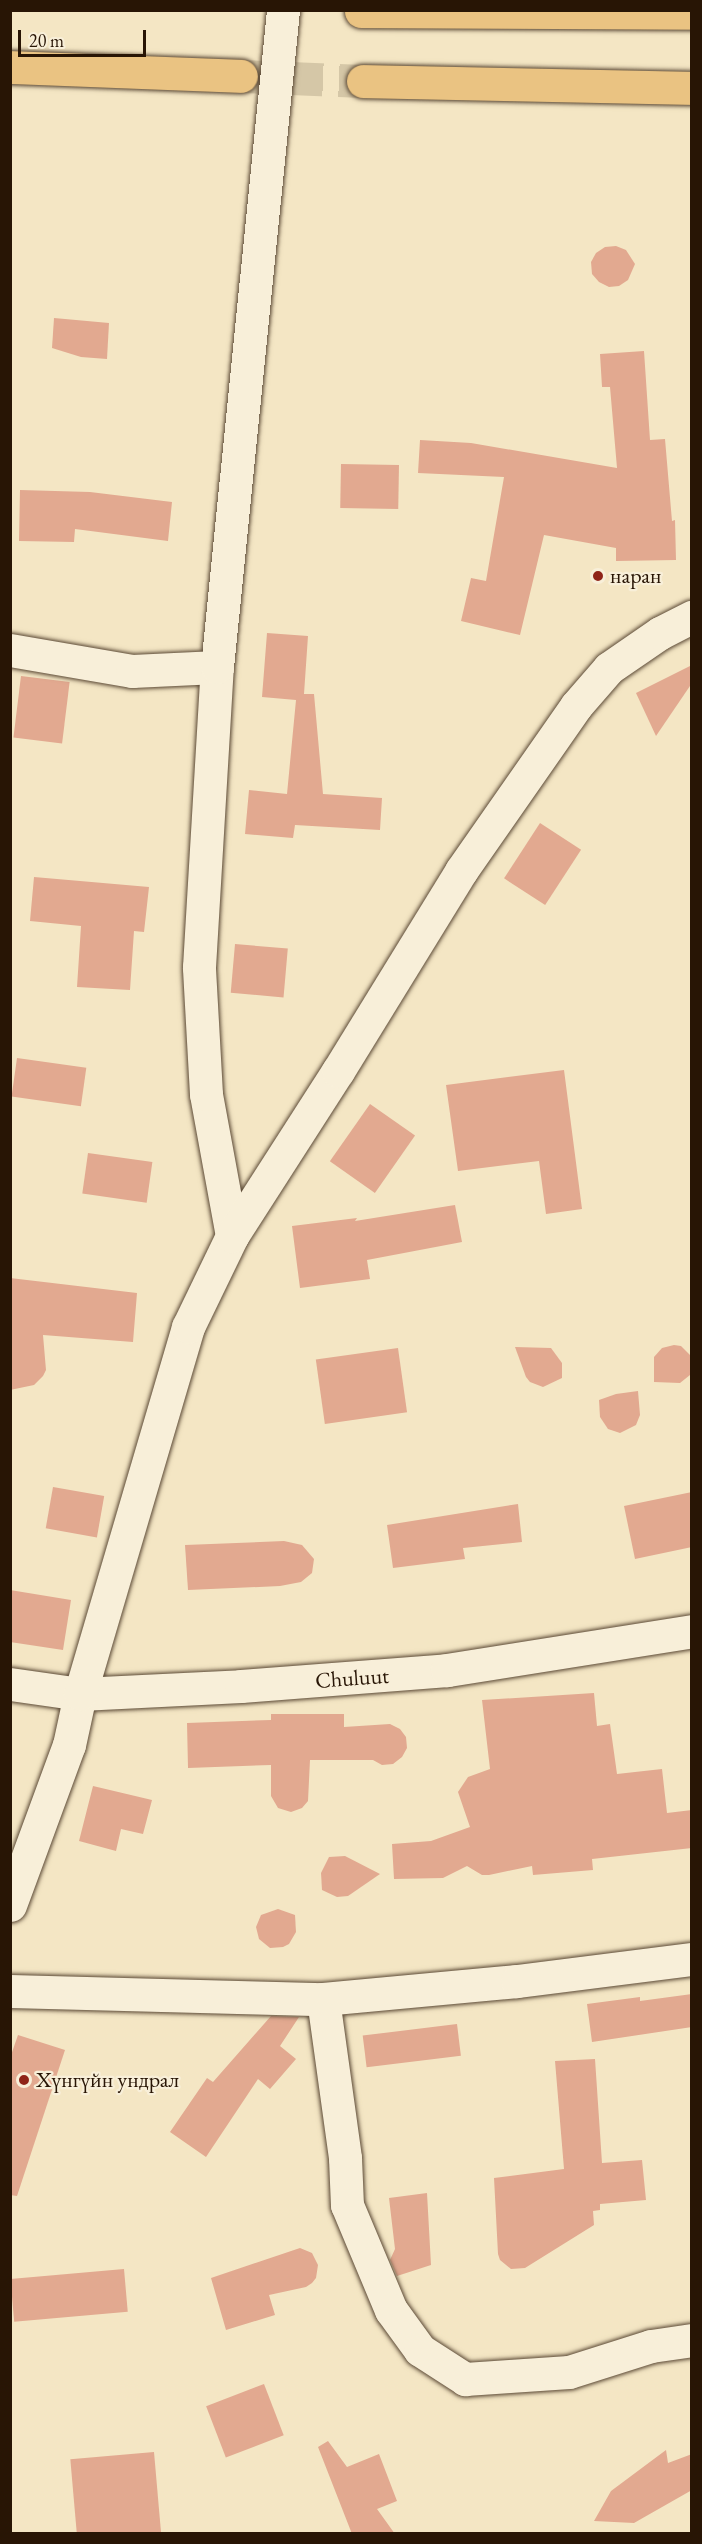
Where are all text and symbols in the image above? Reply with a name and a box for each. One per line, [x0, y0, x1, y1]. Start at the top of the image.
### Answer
scale bar [21, 18, 148, 56]
text: 20 m [29, 29, 64, 52]
place label: наран [610, 563, 661, 589]
marker: наран [591, 569, 605, 583]
street label: Chuluut [314, 1662, 390, 1694]
place label: Хүнгүйн ундрал [36, 2067, 179, 2093]
marker: Хүнгүйн ундрал [17, 2073, 31, 2087]

